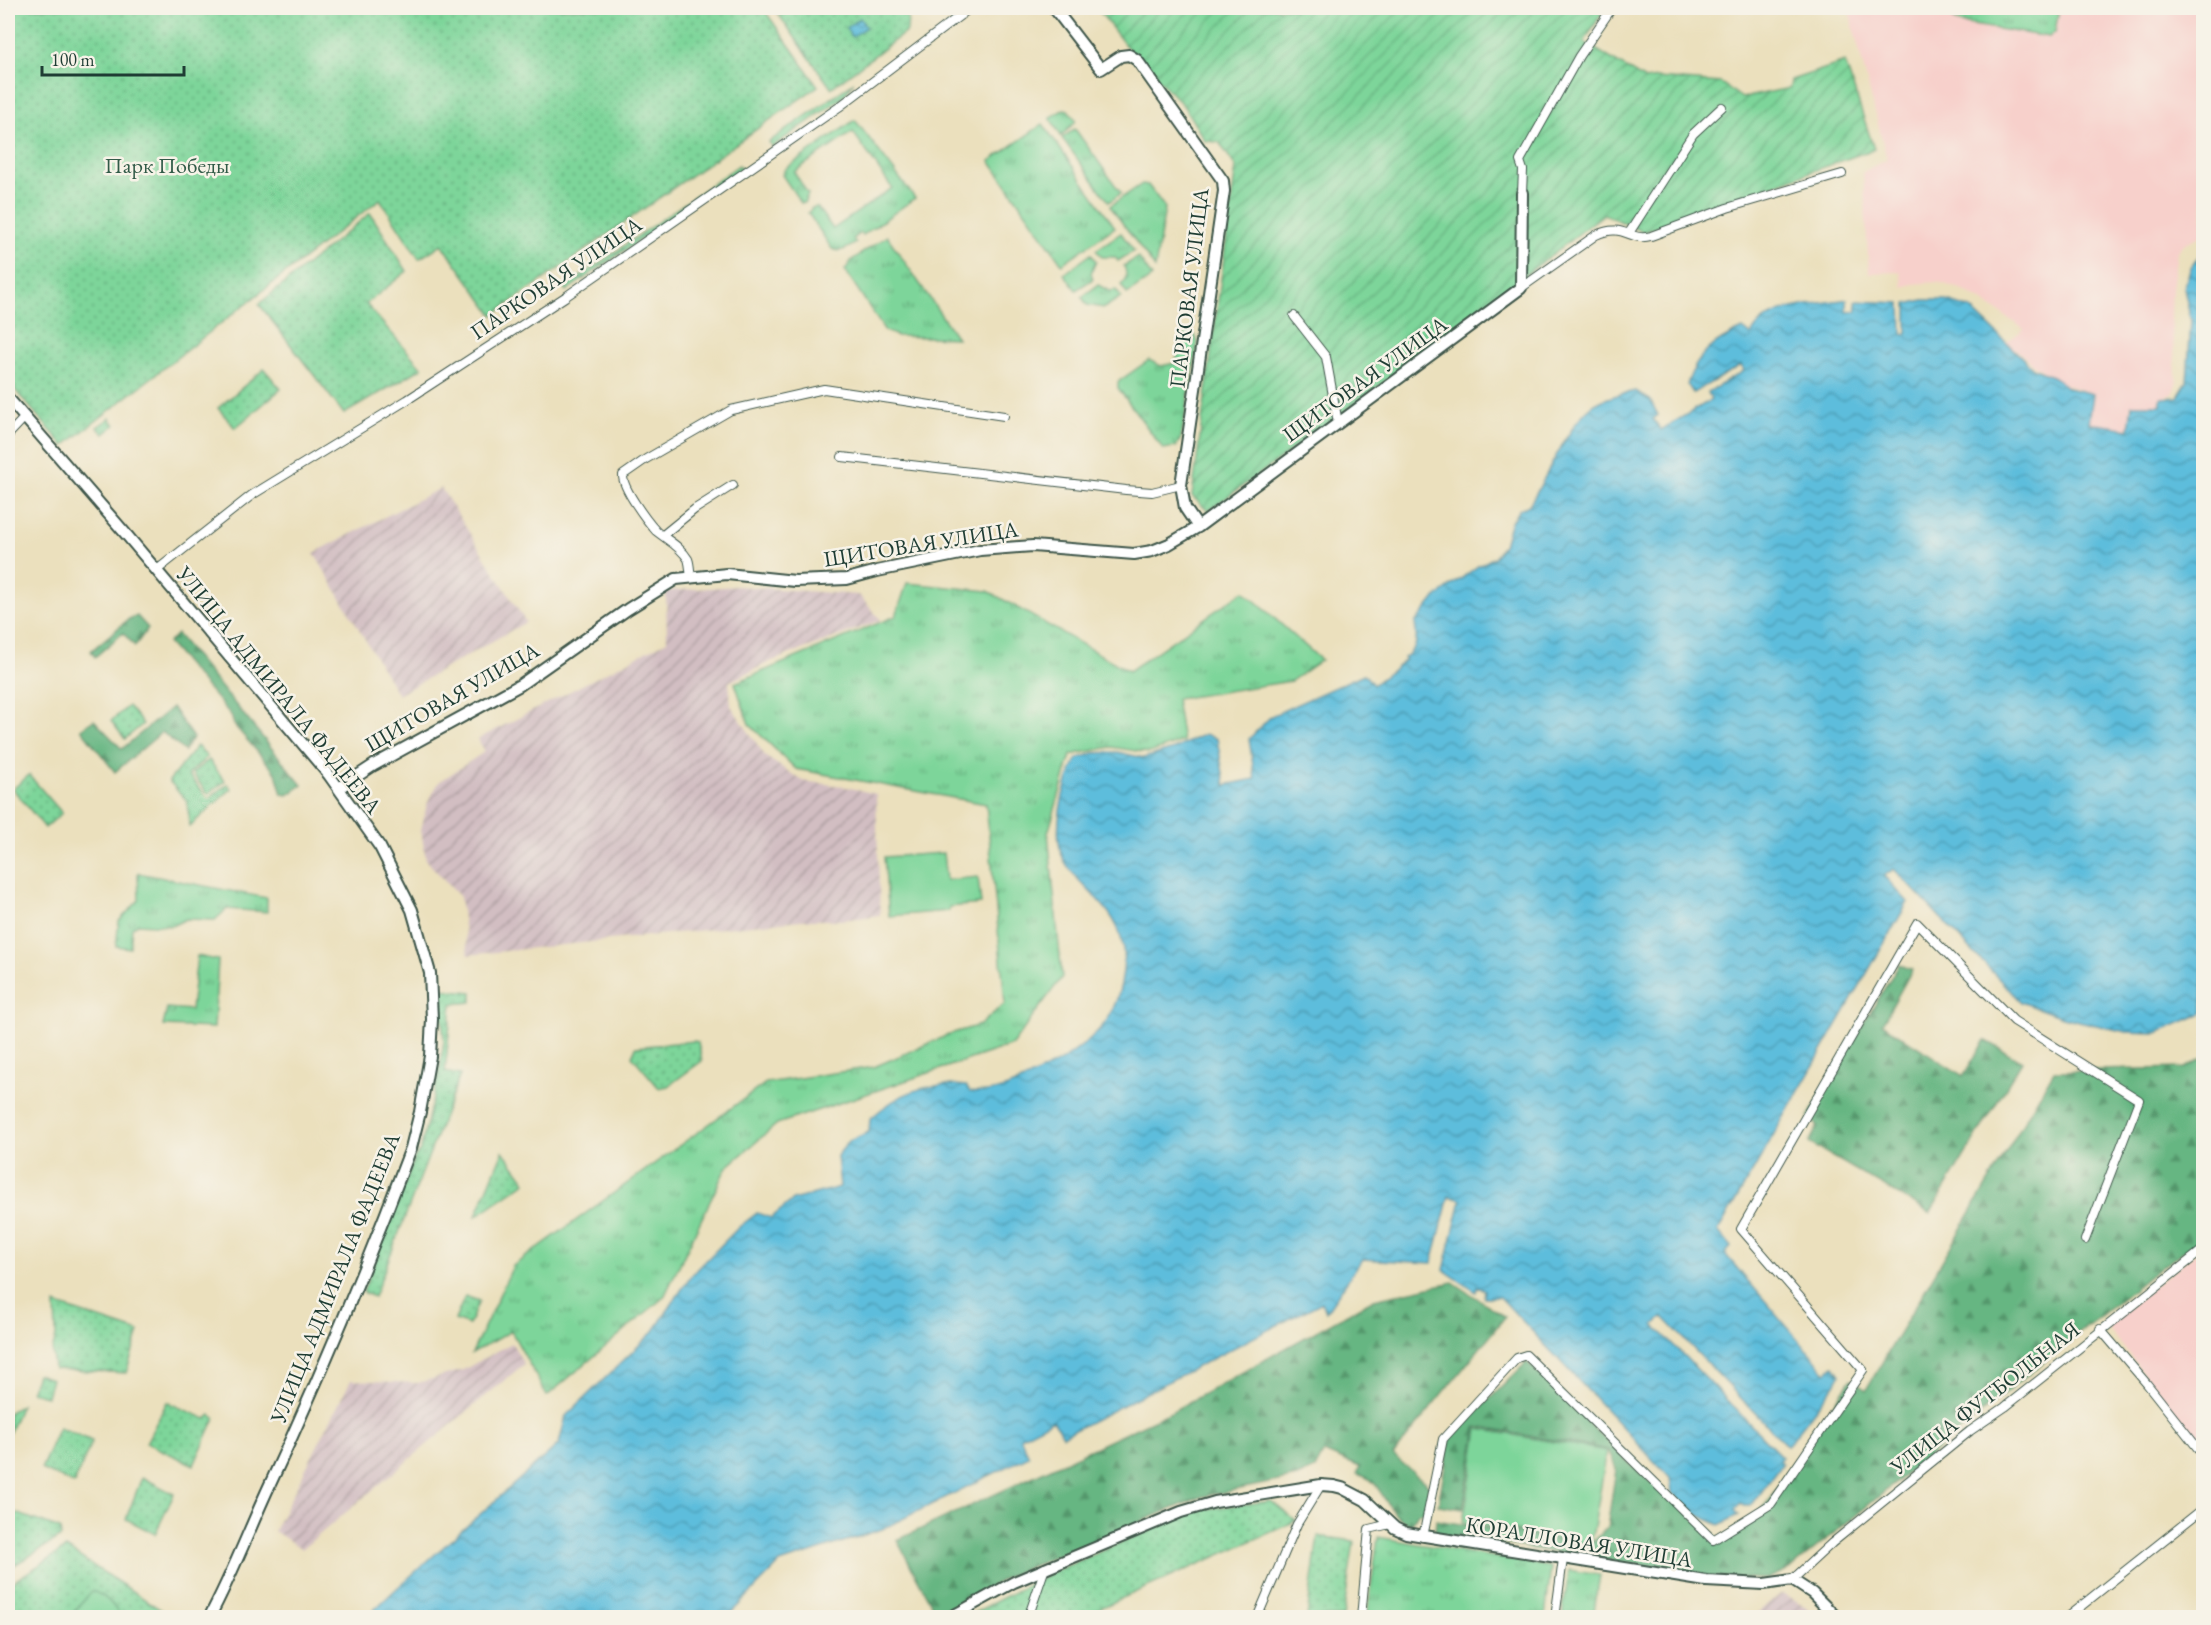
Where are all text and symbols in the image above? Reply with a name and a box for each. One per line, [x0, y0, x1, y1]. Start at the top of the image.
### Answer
scale bar [42, 39, 184, 77]
text: 100 m [51, 48, 95, 71]
park label: Парк Победы [105, 151, 229, 180]
street label: ПАРКОВАЯ УЛИЦА [1162, 186, 1216, 390]
street label: ПАРКОВАЯ УЛИЦА [464, 209, 648, 346]
street label: ЩИТОВАЯ УЛИЦА [1277, 309, 1454, 449]
street label: ЩИТОВАЯ УЛИЦА [821, 514, 1021, 574]
street label: УЛИЦА АДМИРАЛА ФАДЕЕВА [169, 559, 389, 821]
street label: ЩИТОВАЯ УЛИЦА [359, 635, 545, 759]
street label: УЛИЦА АДМИРАЛА ФАДЕЕВА [263, 1128, 407, 1429]
street label: УЛИЦА ФУТБОЛЬНАЯ [1884, 1315, 2086, 1482]
street label: КОРАЛЛОВАЯ УЛИЦА [1464, 1510, 1695, 1574]

